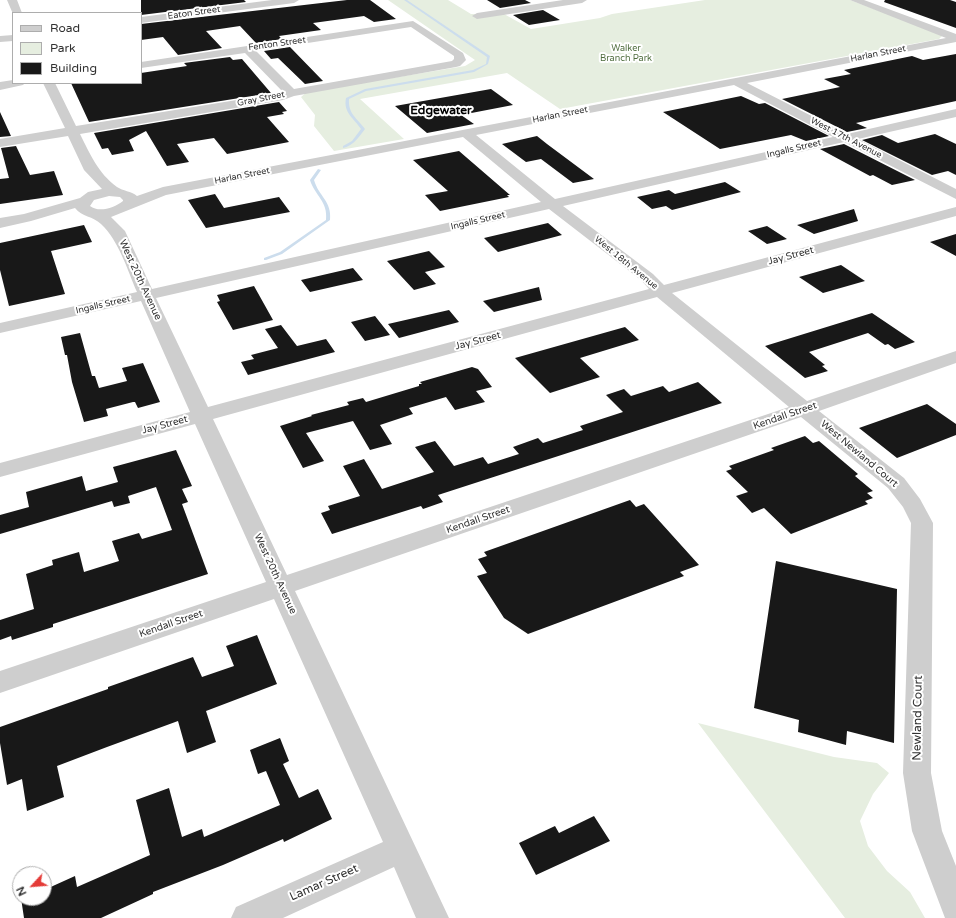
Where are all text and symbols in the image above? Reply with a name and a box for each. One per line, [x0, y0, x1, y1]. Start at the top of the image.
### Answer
street label: Eaton Street [167, 4, 221, 22]
legend [12, 12, 142, 84]
text: Road [50, 21, 80, 35]
street label: Fenton Street [248, 35, 306, 53]
text: Park [50, 41, 76, 55]
street label: Harlan Street [849, 43, 907, 65]
park label: Walker Branch Park [600, 44, 652, 65]
text: Building [50, 61, 97, 75]
street label: Gray Street [236, 89, 286, 109]
district label: Edgewater [410, 104, 472, 118]
street label: Harlan Street [531, 104, 589, 126]
street label: West 17th Avenue [809, 115, 883, 161]
street label: Ingalls Street [766, 137, 822, 161]
street label: Harlan Street [213, 165, 271, 187]
street label: Ingalls Street [450, 209, 506, 233]
street label: West 18th Avenue [592, 234, 660, 292]
street label: West 20th Avenue [116, 238, 164, 322]
street label: Jay Street [767, 244, 815, 268]
street label: Ingalls Street [75, 293, 131, 317]
street label: Jay Street [454, 329, 502, 353]
street label: Kendall Street [752, 399, 818, 433]
street label: Jay Street [141, 413, 189, 437]
street label: West Newland Court [818, 418, 900, 490]
street label: Kendall Street [445, 503, 511, 537]
street label: West 20th Avenue [251, 532, 299, 616]
street label: Kendall Street [138, 607, 204, 641]
street label: Newland Court [910, 675, 926, 761]
street label: Lamar Street [288, 861, 360, 905]
north arrow [12, 866, 52, 906]
text: N [14, 884, 29, 898]

